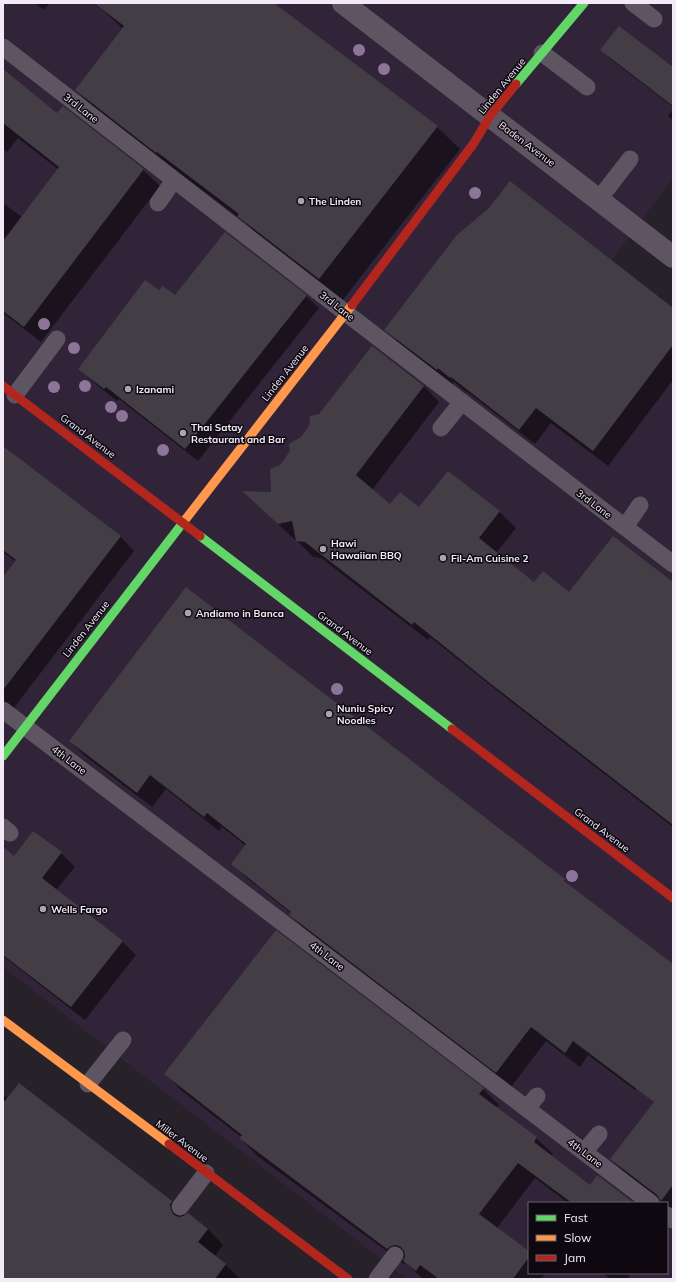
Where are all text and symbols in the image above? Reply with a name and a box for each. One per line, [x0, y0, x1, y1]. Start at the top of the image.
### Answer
street label: Linden Avenue [475, 55, 529, 117]
street label: 3rd Lane [61, 90, 101, 126]
street label: Baden Avenue [496, 118, 558, 170]
place label: The Linden [309, 195, 361, 208]
marker: The Linden [296, 196, 306, 206]
street label: 3rd Lane [317, 288, 357, 324]
street label: Linden Avenue [259, 342, 311, 404]
place label: Izanami [136, 383, 174, 396]
marker: Izanami [123, 384, 133, 394]
street label: Grand Avenue [58, 411, 118, 461]
place label: Thai Satay Restaurant and Bar [191, 421, 285, 446]
marker: Thai Satay Restaurant and Bar [178, 428, 188, 438]
street label: 3rd Lane [574, 486, 614, 522]
place label: Hawi Hawaiian BBQ [331, 537, 402, 562]
marker: Hawi Hawaiian BBQ [318, 544, 328, 554]
place label: Fil-Am Cuisine 2 [451, 552, 529, 565]
marker: Fil-Am Cuisine 2 [438, 553, 448, 563]
street label: Linden Avenue [60, 598, 112, 660]
place label: Andiamo in Banca [196, 607, 284, 620]
marker: Andiamo in Banca [183, 608, 193, 618]
street label: Grand Avenue [315, 608, 375, 658]
place label: Nuniu Spicy Noodles [337, 702, 394, 727]
marker: Nuniu Spicy Noodles [324, 709, 334, 719]
street label: 4th Lane [49, 743, 89, 777]
street label: Grand Avenue [572, 805, 632, 855]
place label: Wells Fargo [51, 903, 108, 916]
marker: Wells Fargo [38, 904, 48, 914]
street label: 4th Lane [307, 939, 347, 973]
street label: Miller Avenue [153, 1117, 211, 1165]
street label: 4th Lane [565, 1136, 605, 1170]
legend [528, 1202, 668, 1274]
text: Fast [564, 1210, 588, 1225]
text: Slow [564, 1230, 592, 1245]
text: Jam [564, 1250, 586, 1265]

